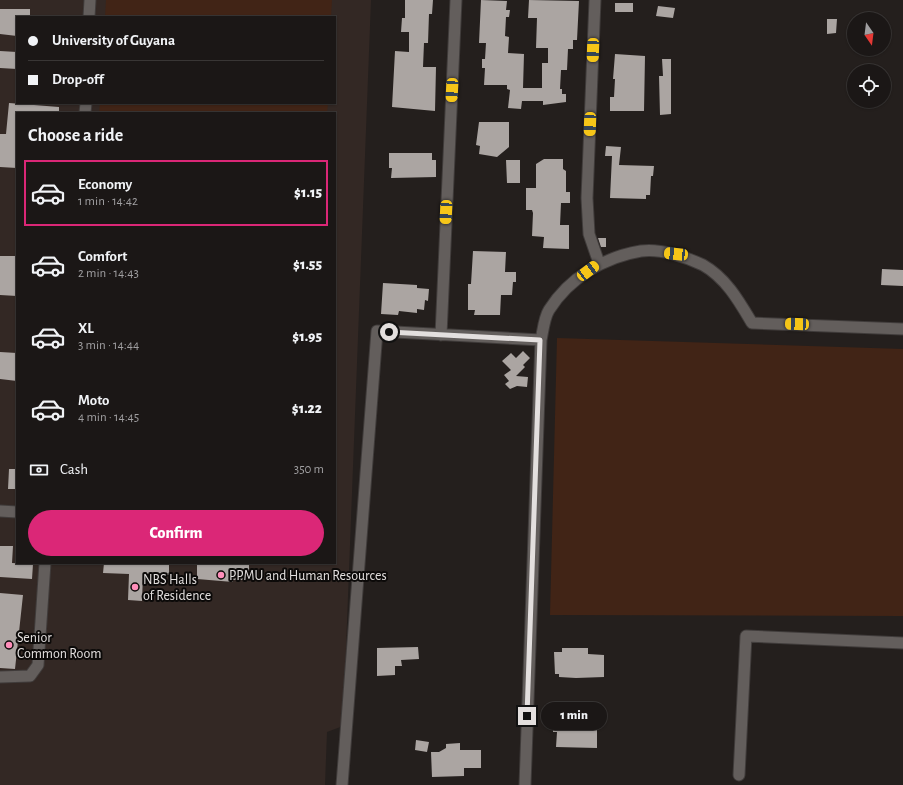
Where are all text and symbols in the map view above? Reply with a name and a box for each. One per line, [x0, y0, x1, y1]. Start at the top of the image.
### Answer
north arrow [847, 12, 891, 56]
map controls [847, 12, 891, 108]
text: University of Guyana [52, 33, 175, 48]
car [587, 38, 599, 62]
button: locate [847, 64, 891, 108]
text: Drop-off [52, 72, 104, 87]
car [445, 78, 459, 102]
car [584, 112, 596, 136]
text: Choose a ride [28, 127, 123, 145]
icon: car [30, 175, 66, 211]
text: Economy [78, 177, 132, 192]
text: $1.15 [294, 185, 322, 200]
text: 1 min · 14:42 [78, 195, 138, 208]
car [439, 200, 453, 224]
icon: car [30, 247, 66, 283]
car [663, 247, 689, 261]
text: Comfort [78, 249, 127, 264]
text: $1.55 [293, 257, 322, 272]
car [575, 259, 601, 283]
text: 2 min · 14:43 [78, 267, 139, 280]
car [785, 318, 809, 330]
icon: car [30, 319, 66, 355]
text: XL [78, 321, 94, 336]
route start [380, 323, 398, 341]
text: $1.95 [292, 329, 322, 344]
text: 3 min · 14:44 [78, 339, 139, 352]
icon: car [30, 391, 66, 427]
text: Moto [78, 393, 110, 408]
text: $1.22 [292, 401, 322, 416]
text: 4 min · 14:45 [78, 411, 139, 424]
icon: cash [28, 459, 50, 481]
text: Cash [60, 462, 88, 477]
text: 350 m [294, 463, 324, 476]
button: Confirm [28, 510, 324, 556]
place label: PPMU and Human Resources [229, 569, 387, 583]
marker: PPMU and Human Resources [216, 570, 226, 580]
place label: NBS Halls of Residence [143, 573, 211, 603]
marker: NBS Halls of Residence [130, 582, 140, 592]
place label: Senior Common Room [17, 631, 101, 661]
marker: Senior Common Room [4, 640, 14, 650]
callout: 1 min [541, 702, 607, 730]
route end [518, 707, 536, 725]
text: 1 min [560, 709, 588, 722]

